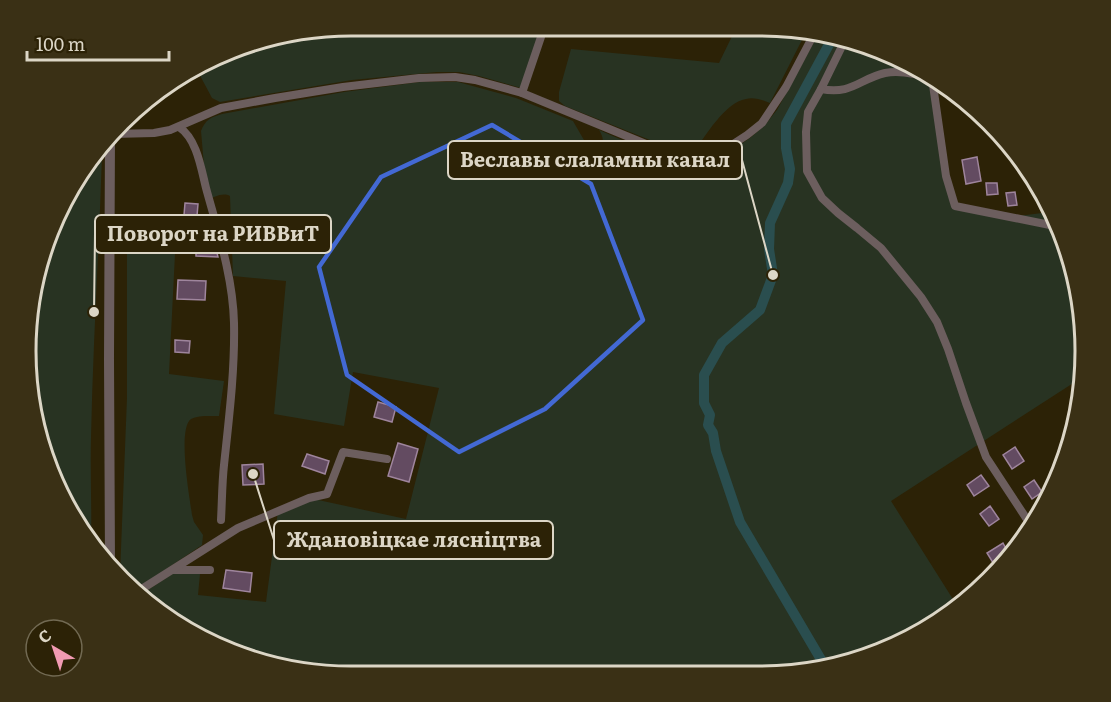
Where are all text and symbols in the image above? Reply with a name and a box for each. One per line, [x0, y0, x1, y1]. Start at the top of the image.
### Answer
scale bar [27, 24, 170, 62]
text: 100 m [36, 30, 85, 57]
callout: Веславы слаламны канал [448, 141, 742, 179]
text: Веславы слаламны канал [460, 143, 730, 173]
callout: Поворот на РИВВиТ [95, 215, 331, 253]
text: Поворот на РИВВиТ [107, 217, 319, 247]
callout: Ждановіцкае лясніцтва [274, 521, 553, 559]
text: Ждановіцкае лясніцтва [287, 523, 542, 553]
north arrow [24, 618, 84, 678]
text: С [32, 623, 56, 648]

